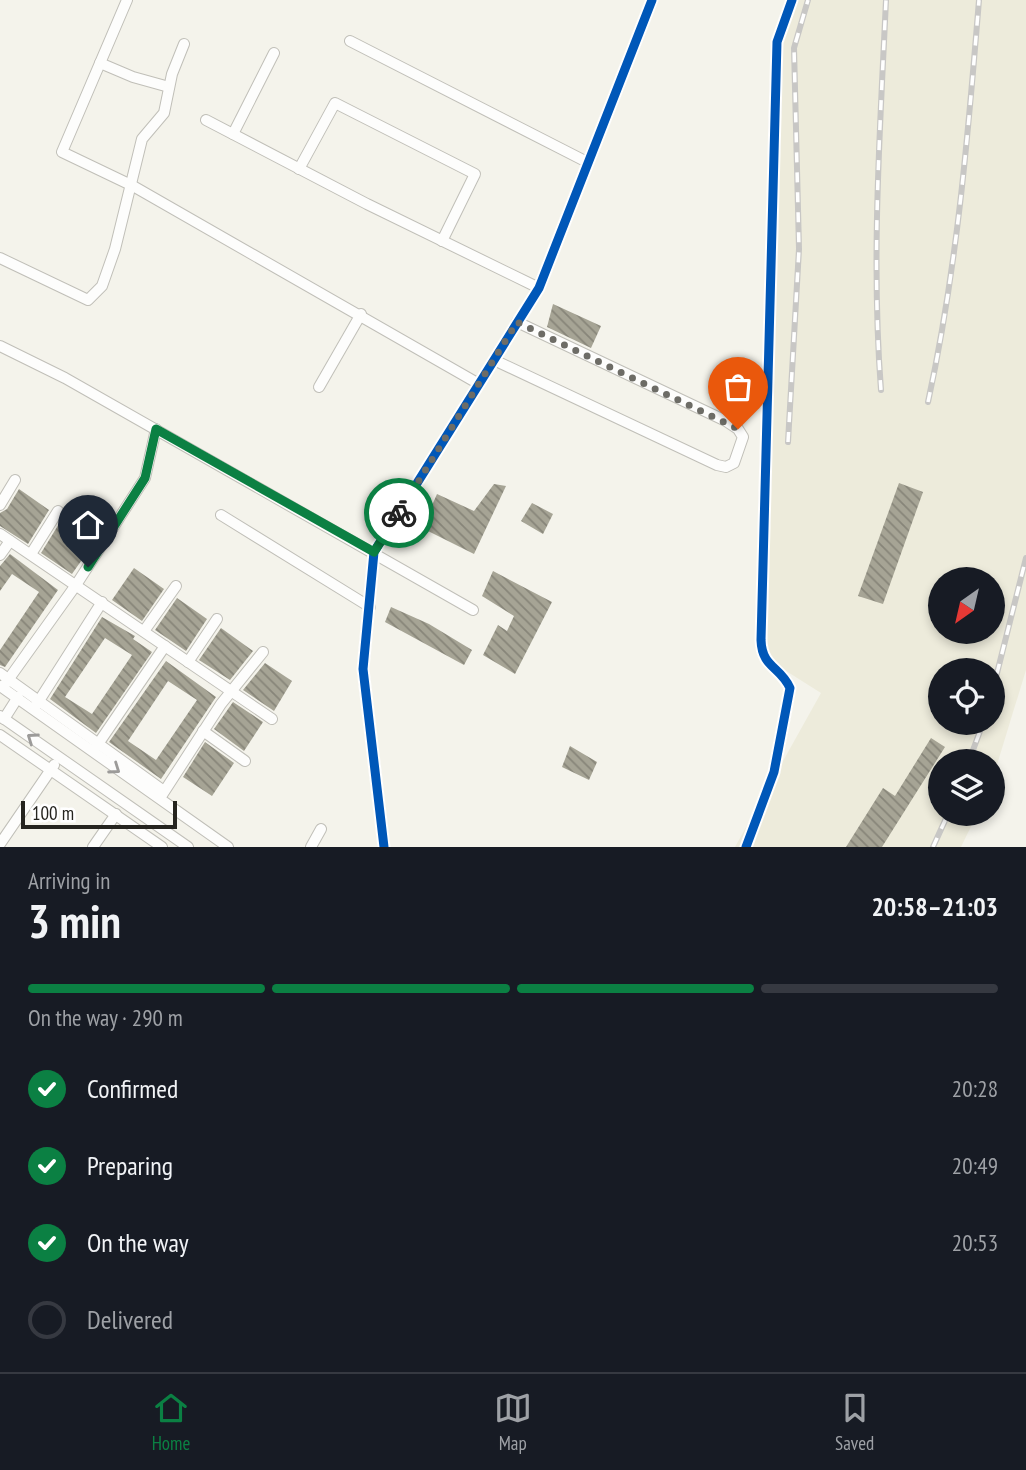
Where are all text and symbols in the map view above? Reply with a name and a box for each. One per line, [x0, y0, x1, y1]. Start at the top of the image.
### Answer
pin [708, 357, 768, 429]
icon: bag [719, 368, 757, 406]
courier [364, 478, 434, 548]
icon: bike [380, 494, 418, 532]
pin [58, 495, 118, 567]
icon: home [69, 506, 107, 544]
north arrow [928, 567, 1004, 644]
map controls [928, 567, 1005, 826]
button: locate [928, 658, 1005, 735]
one-way arrow [26, 733, 39, 746]
button: layers [928, 749, 1005, 826]
one-way arrow [107, 760, 120, 773]
scale bar [21, 798, 177, 830]
text: 100 m [32, 801, 74, 825]
text: Arriving in [28, 866, 110, 895]
text: 20:58–21:03 [871, 890, 998, 923]
text: 3 min [28, 891, 121, 951]
text: On the way · 290 m [28, 1003, 183, 1032]
icon: check [28, 1070, 66, 1108]
text: Confirmed [87, 1072, 178, 1105]
text: 20:28 [952, 1074, 998, 1103]
icon: check [28, 1147, 66, 1185]
text: Preparing [87, 1149, 173, 1182]
text: 20:49 [952, 1151, 998, 1180]
icon: check [28, 1224, 66, 1262]
text: On the way [87, 1226, 189, 1259]
text: 20:53 [952, 1228, 998, 1257]
text: Delivered [87, 1303, 173, 1336]
tab: Home [152, 1389, 190, 1455]
tab: Map [494, 1389, 532, 1455]
tab: Saved [835, 1389, 874, 1455]

